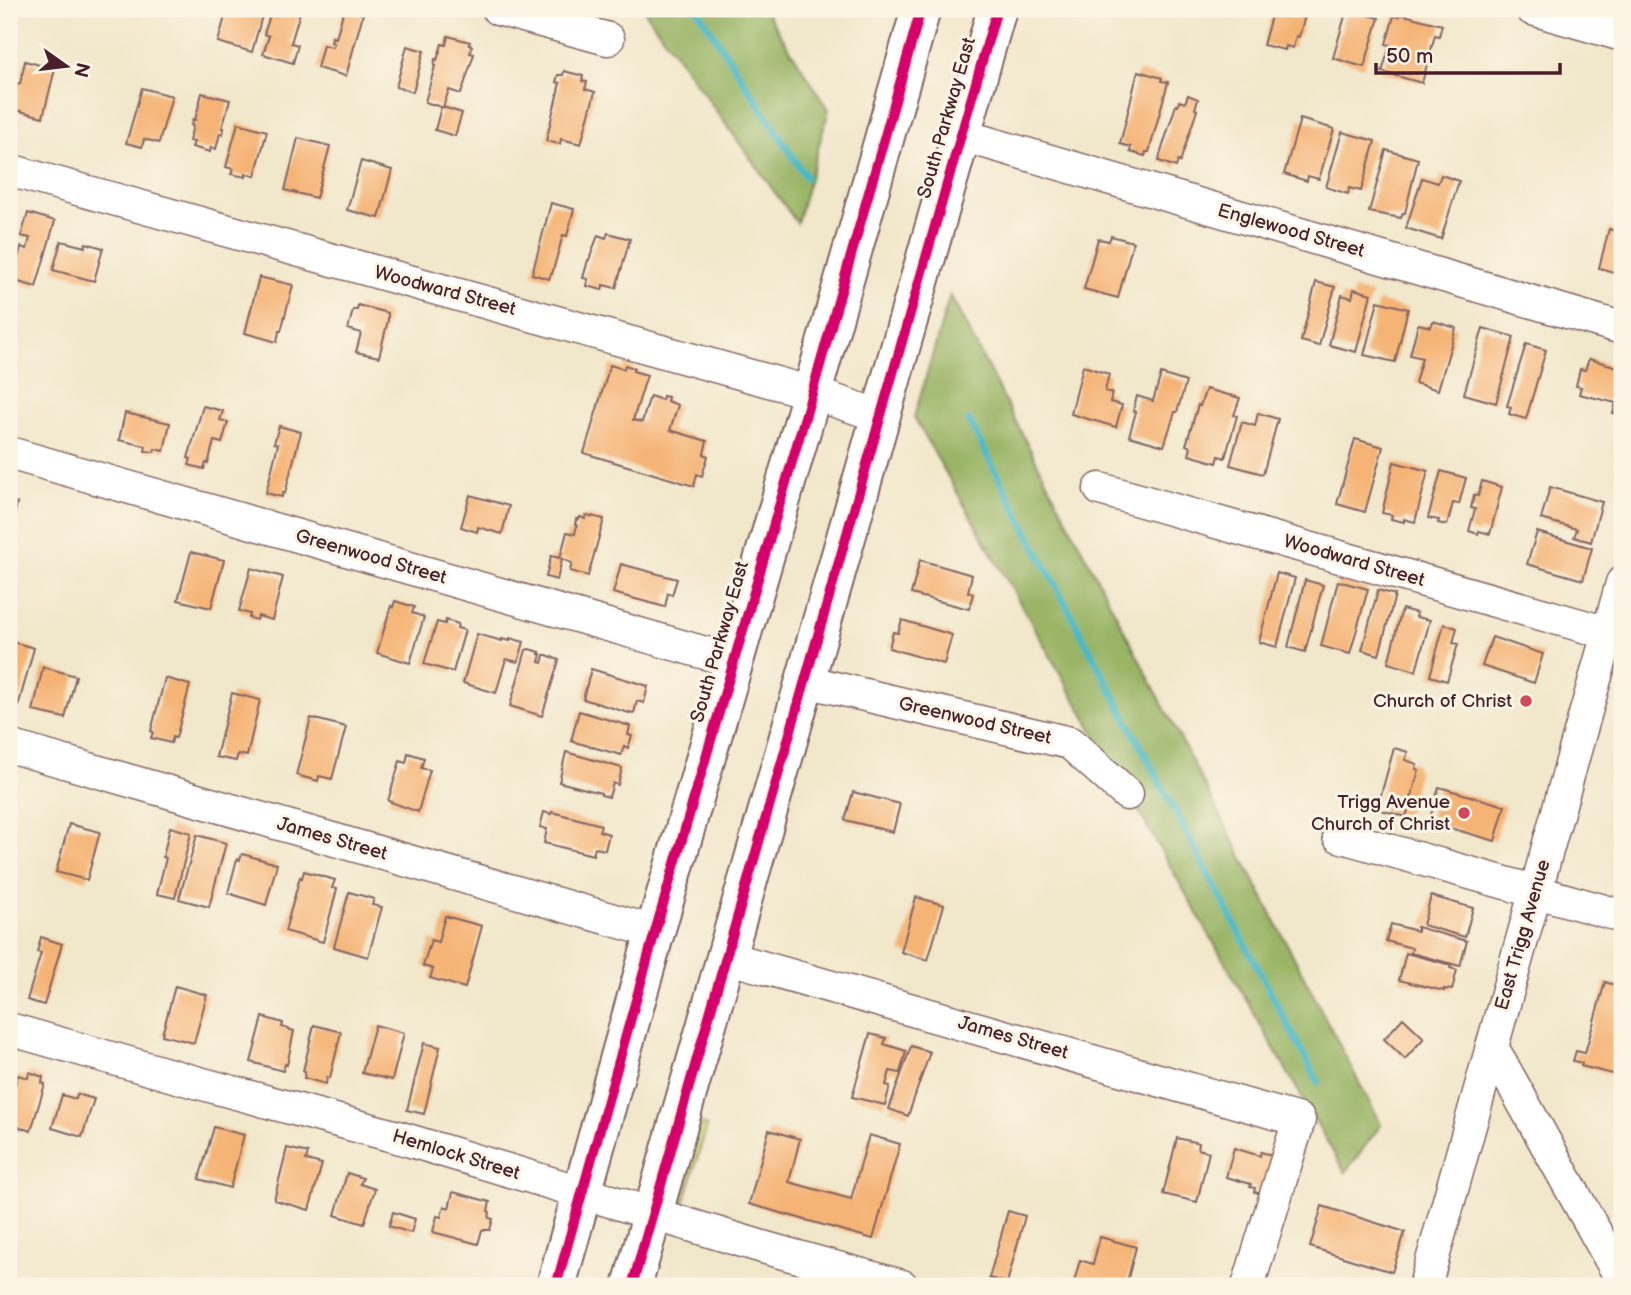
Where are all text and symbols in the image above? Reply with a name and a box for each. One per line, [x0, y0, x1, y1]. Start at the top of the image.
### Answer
north arrow [32, 32, 102, 102]
scale bar [1376, 32, 1559, 76]
street label: South Parkway East [913, 35, 981, 201]
text: 50 m [1386, 44, 1433, 69]
text: N [68, 60, 94, 79]
street label: Englewood Street [1215, 199, 1367, 263]
street label: Woodward Street [372, 261, 518, 321]
street label: Greenwood Street [293, 524, 449, 590]
street label: Woodward Street [1281, 530, 1427, 592]
street label: South Parkway East [686, 559, 754, 725]
place label: Church of Christ [1373, 690, 1512, 713]
street label: Greenwood Street [896, 692, 1054, 750]
marker: Church of Christ [1518, 693, 1534, 709]
place label: Trigg Avenue Church of Christ [1311, 791, 1450, 836]
marker: Trigg Avenue Church of Christ [1456, 805, 1472, 821]
street label: James Street [274, 812, 390, 866]
street label: East Trigg Avenue [1490, 857, 1556, 1013]
street label: James Street [955, 1011, 1071, 1065]
street label: Hemlock Street [389, 1125, 523, 1185]

